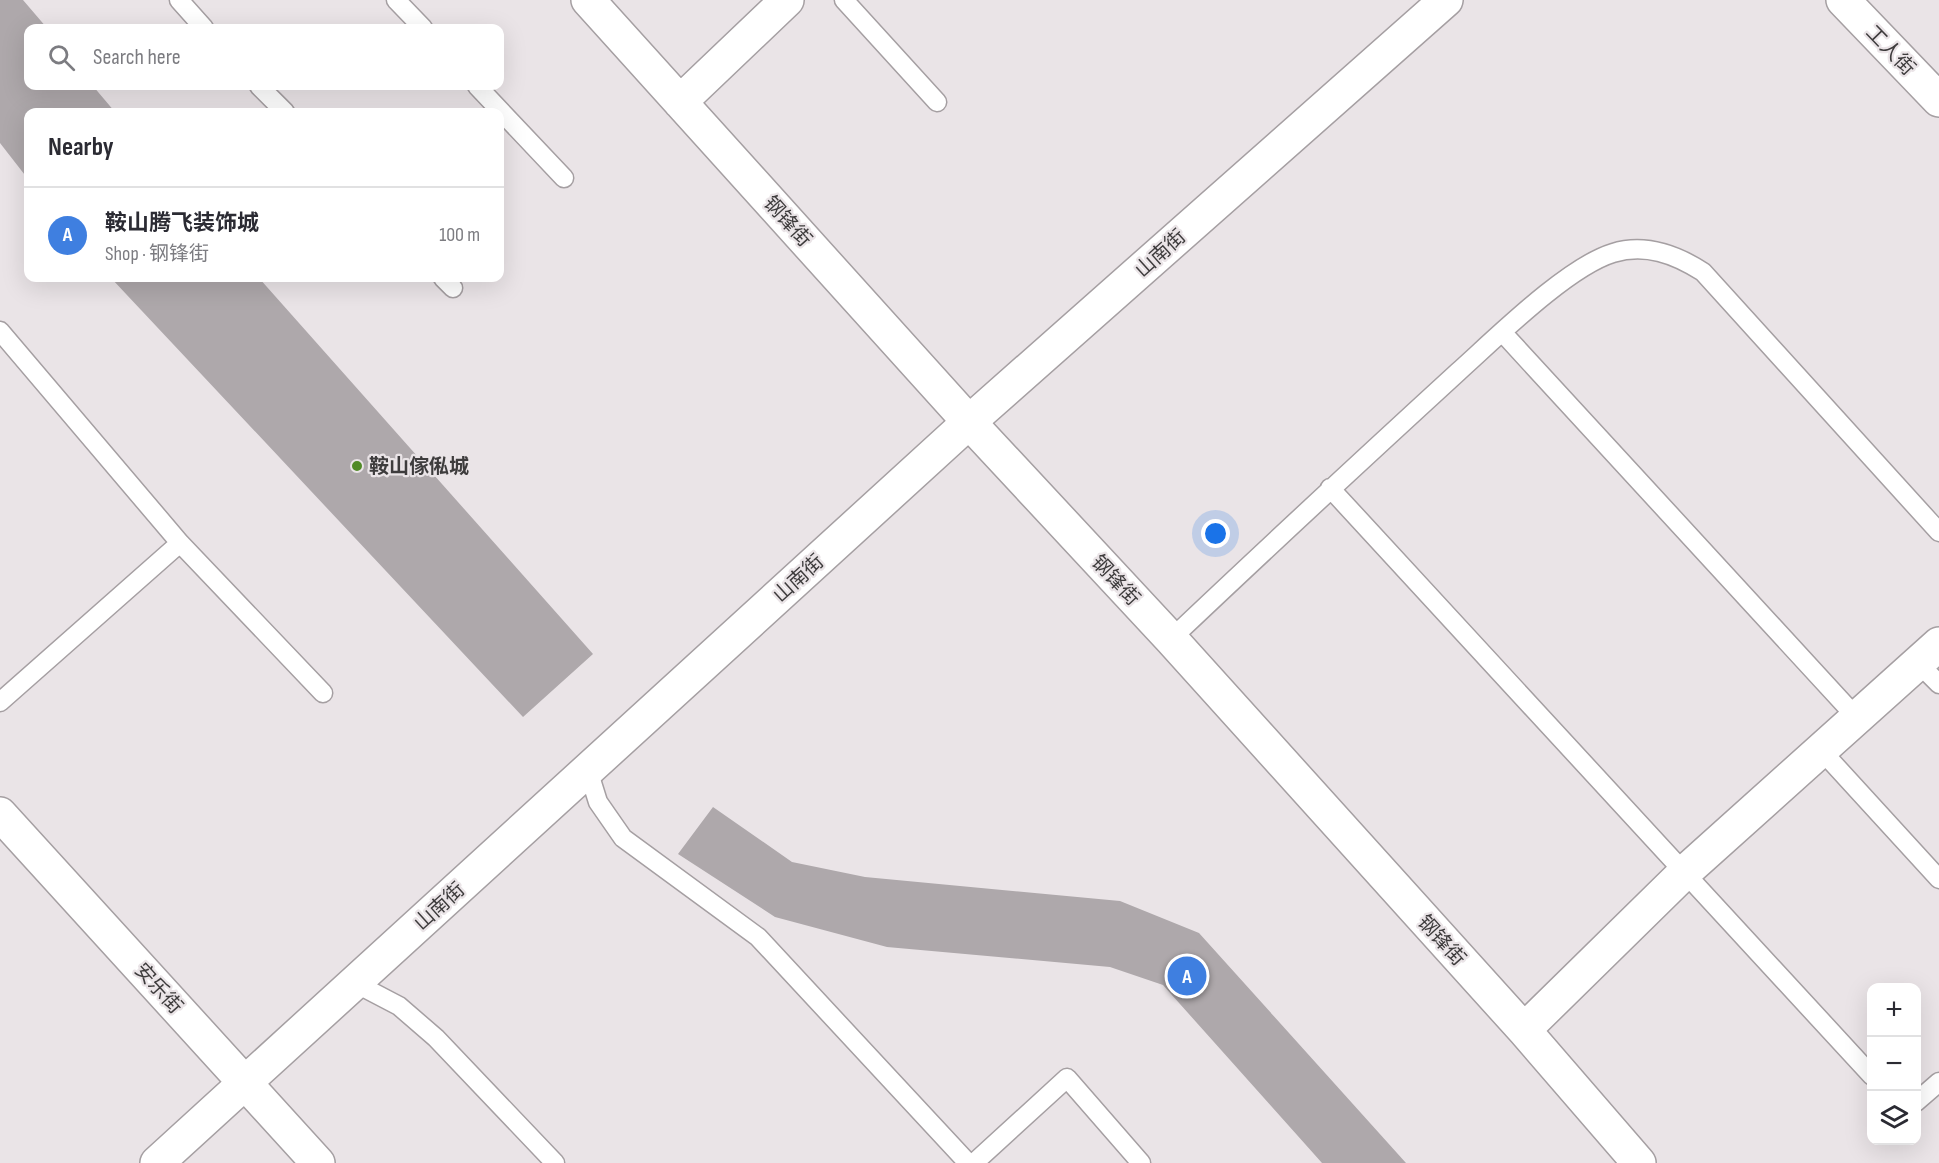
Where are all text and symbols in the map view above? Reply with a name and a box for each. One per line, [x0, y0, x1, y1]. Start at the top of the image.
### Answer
street label: 工人街 [1861, 21, 1920, 81]
search box [24, 24, 504, 90]
icon: search [45, 41, 78, 74]
text: Search here [93, 44, 180, 71]
text: Nearby [48, 132, 114, 163]
street label: 钢锋街 [758, 191, 816, 252]
text: 鞍山腾飞装饰城 [105, 210, 259, 237]
text: A [63, 223, 72, 247]
text: 100 m [439, 223, 480, 247]
street label: 山南街 [1130, 225, 1191, 283]
text: Shop · 钢锋街 [105, 242, 209, 266]
place label: 鞍山傢俬城 [369, 455, 469, 479]
marker: 鞍山傢俬城 [350, 459, 364, 473]
your location [1201, 519, 1230, 548]
street label: 山南街 [768, 550, 829, 608]
street label: 钢锋街 [1086, 551, 1145, 611]
street label: 山南街 [409, 878, 470, 936]
street label: 钢锋街 [1412, 910, 1470, 971]
pin: A [1168, 954, 1206, 998]
street label: 安乐街 [129, 958, 187, 1019]
map controls [1867, 983, 1921, 1145]
button: + [1867, 983, 1921, 1037]
button: − [1867, 1037, 1921, 1091]
button: layers [1867, 1091, 1921, 1145]

